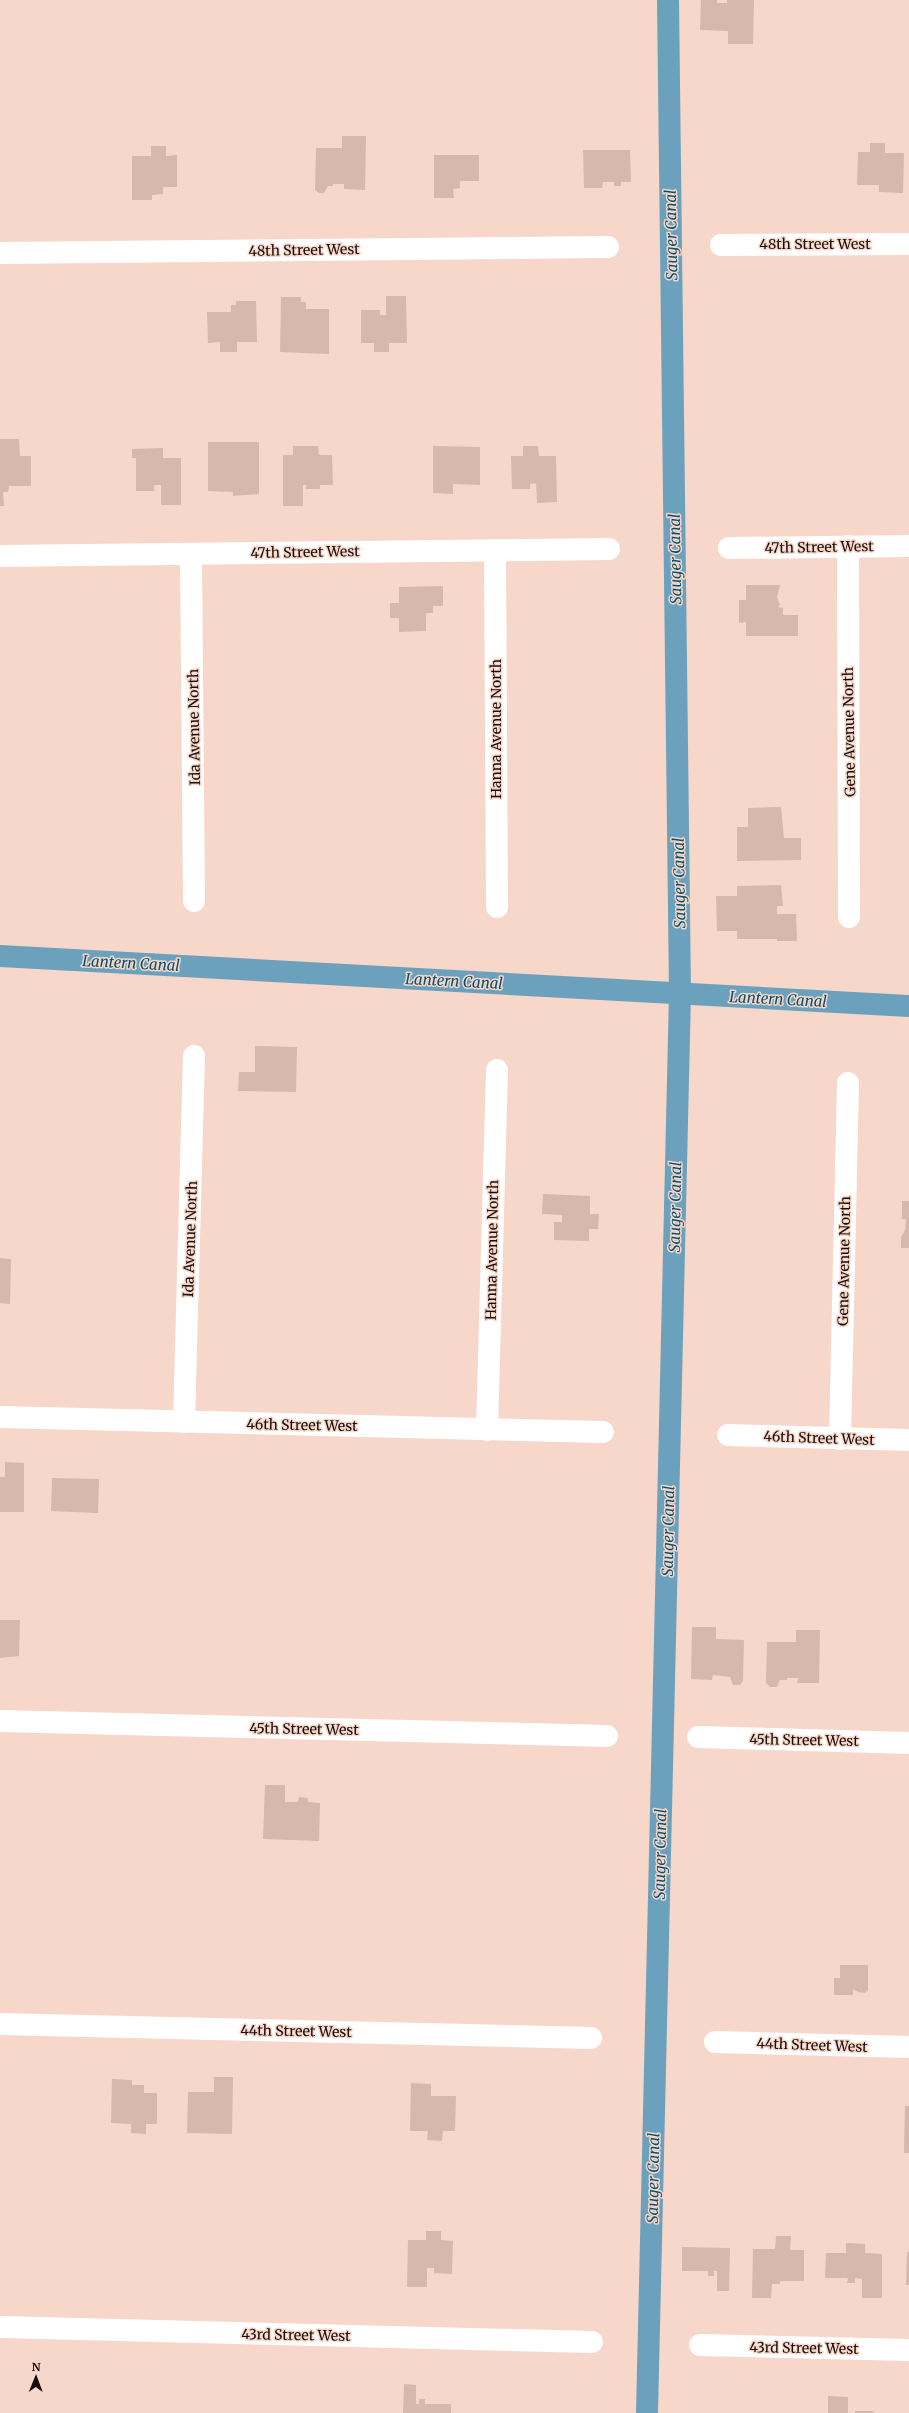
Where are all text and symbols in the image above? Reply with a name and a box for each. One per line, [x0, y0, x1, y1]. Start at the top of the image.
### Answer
water label: Sauger Canal [661, 189, 681, 281]
street label: 48th Street West [759, 235, 871, 253]
street label: 48th Street West [248, 240, 360, 260]
water label: Sauger Canal [665, 513, 685, 605]
street label: 47th Street West [764, 537, 874, 557]
street label: 47th Street West [250, 542, 360, 562]
street label: Hanna Avenue North [487, 659, 505, 799]
street label: Gene Avenue North [839, 667, 859, 797]
street label: Ida Avenue North [184, 669, 204, 785]
water label: Sauger Canal [669, 837, 689, 929]
water label: Lantern Canal [82, 951, 180, 975]
water label: Lantern Canal [405, 969, 503, 993]
water label: Lantern Canal [729, 987, 827, 1011]
water label: Sauger Canal [665, 1161, 685, 1253]
street label: Ida Avenue North [179, 1180, 201, 1298]
street label: Hanna Avenue North [482, 1180, 502, 1320]
street label: Gene Avenue North [834, 1196, 854, 1326]
street label: 46th Street West [246, 1415, 358, 1435]
street label: 46th Street West [763, 1427, 875, 1449]
water label: Sauger Canal [658, 1485, 678, 1577]
street label: 45th Street West [249, 1719, 359, 1739]
street label: 45th Street West [749, 1730, 859, 1750]
water label: Sauger Canal [650, 1808, 670, 1900]
street label: 44th Street West [240, 2021, 352, 2041]
street label: 44th Street West [756, 2034, 869, 2056]
water label: Sauger Canal [643, 2132, 663, 2224]
street label: 43rd Street West [241, 2325, 351, 2345]
street label: 43rd Street West [749, 2338, 859, 2358]
north arrow [16, 2357, 56, 2397]
text: N [32, 2360, 41, 2374]

